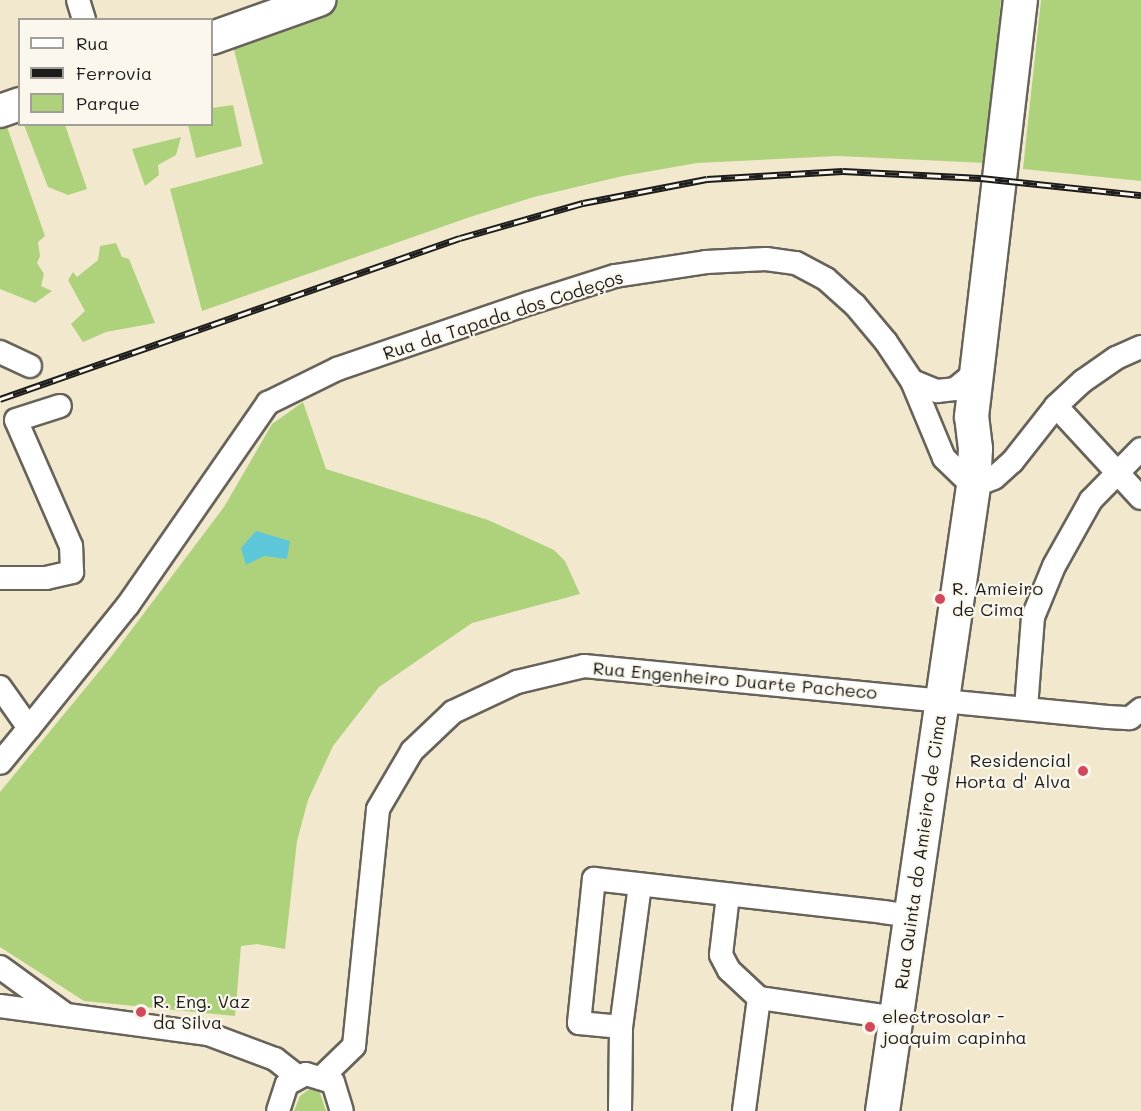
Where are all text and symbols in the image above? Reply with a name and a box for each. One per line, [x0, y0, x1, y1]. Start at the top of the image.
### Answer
legend [18, 18, 213, 126]
text: Rua [76, 31, 109, 55]
text: Ferrovia [76, 61, 152, 85]
text: Parque [76, 91, 140, 115]
street label: Rua da Tapada dos Codeços [380, 266, 626, 364]
place label: R. Amieiro de Cima [952, 578, 1043, 620]
marker: R. Amieiro de Cima [933, 592, 947, 606]
street label: Rua Engenheiro Duarte Pacheco [592, 657, 878, 703]
street label: Rua Quinta do Amieiro de Cima [890, 713, 950, 991]
place label: Residencial Horta d' Alva [955, 750, 1071, 792]
marker: Residencial Horta d' Alva [1076, 764, 1090, 778]
place label: R. Eng. Vaz da Silva [153, 991, 250, 1034]
marker: R. Eng. Vaz da Silva [134, 1005, 148, 1019]
place label: electrosolar - joaquim capinha [882, 1006, 1027, 1048]
marker: electrosolar - joaquim capinha [863, 1020, 877, 1034]

